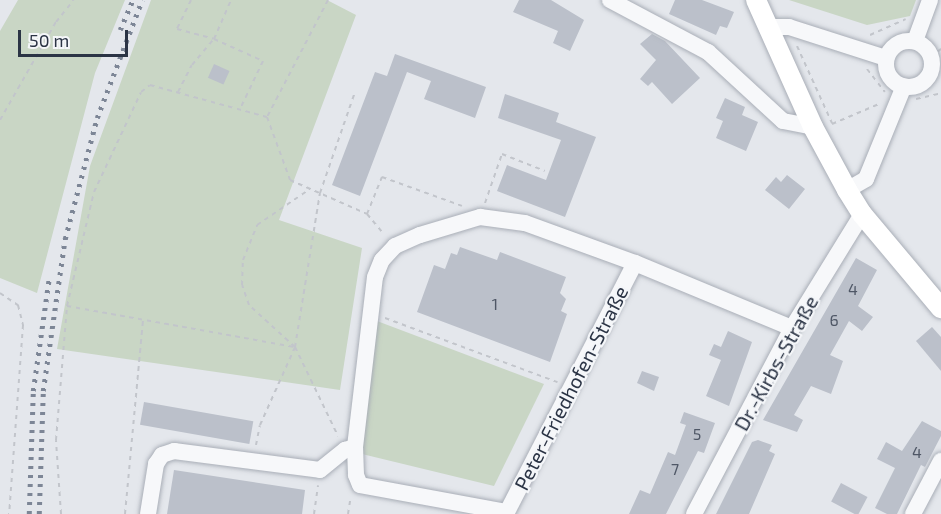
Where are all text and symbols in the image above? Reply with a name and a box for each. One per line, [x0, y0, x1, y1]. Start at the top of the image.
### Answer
scale bar [21, 18, 130, 56]
text: 50 m [29, 29, 69, 51]
house number: 4 [848, 279, 858, 299]
street label: Peter-Friedhofen-Straße [509, 282, 633, 494]
street label: Dr.-Kirbs-Straße [729, 291, 823, 435]
house number: 1 [492, 294, 498, 314]
house number: 6 [829, 310, 839, 330]
house number: 5 [693, 424, 701, 444]
house number: 4 [912, 442, 922, 462]
house number: 7 [671, 459, 679, 479]

